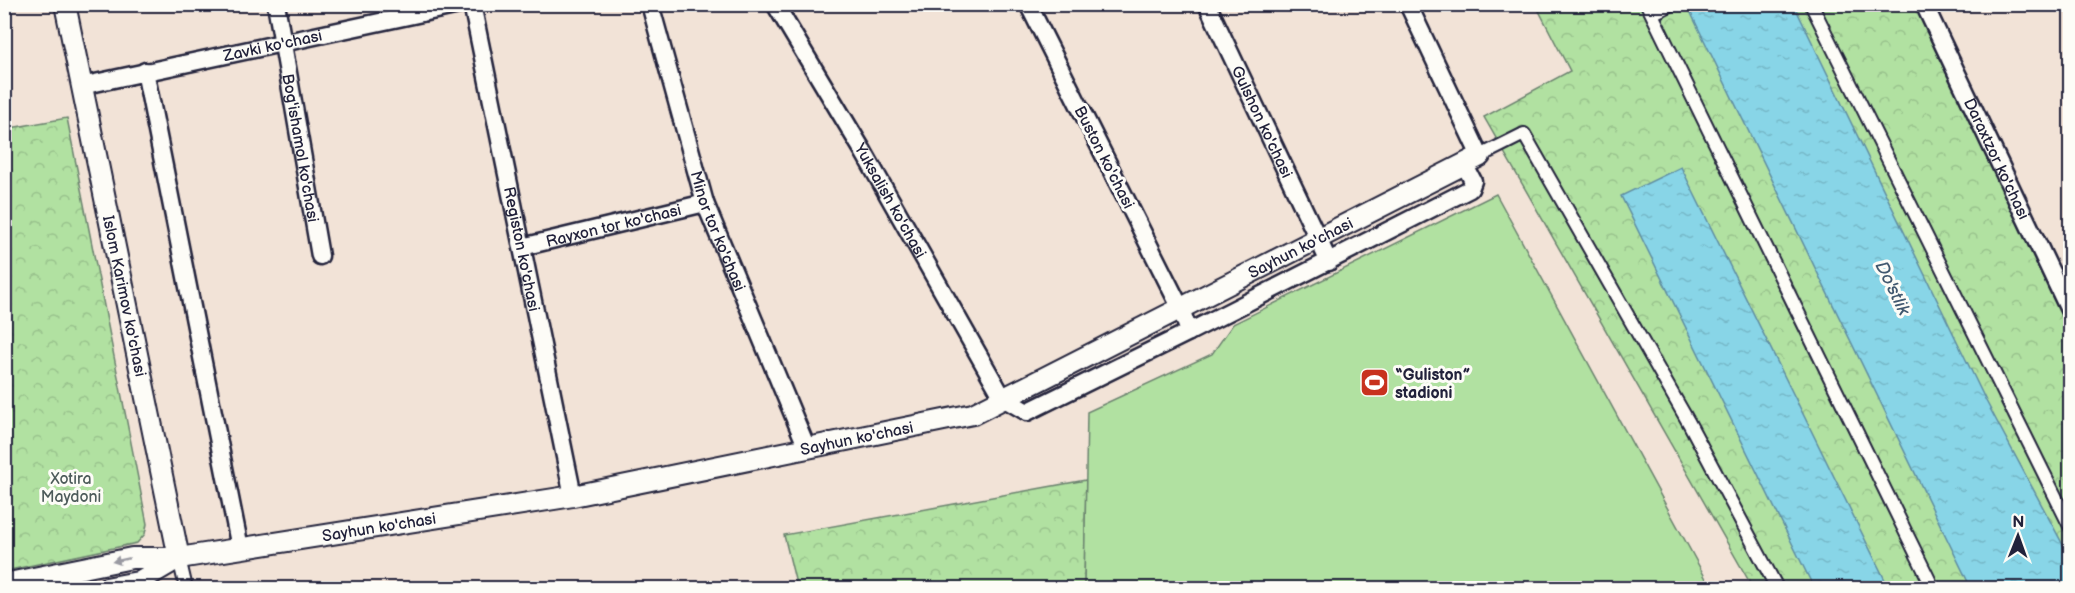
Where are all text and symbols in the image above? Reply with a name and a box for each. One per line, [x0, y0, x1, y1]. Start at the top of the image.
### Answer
street label: Zavki ko'chasi [221, 27, 324, 66]
street label: Gulshon ko'chasi [1227, 63, 1296, 181]
street label: Bog'ishamol ko'chasi [277, 72, 322, 224]
street label: Daraxtzor ko'chasi [1959, 95, 2033, 223]
street label: Buston ko'chasi [1070, 103, 1138, 212]
street label: Yuksalish ko'chasi [849, 139, 930, 262]
street label: Minor tor ko'chasi [686, 169, 749, 294]
street label: Registon ko'chasi [499, 185, 543, 313]
street label: Rayxon tor ko'chasi [544, 201, 683, 252]
street label: Islom Karimov ko'chasi [98, 214, 149, 378]
street label: Sayhun ko'chasi [1245, 214, 1356, 283]
water label: Do'stlik [1871, 258, 1915, 320]
place label: “Guliston” stadioni [1395, 366, 1470, 403]
sports icon: “Guliston” stadioni [1358, 367, 1390, 399]
street label: Sayhun ko'chasi [799, 418, 915, 460]
park label: Xotira Maydoni [41, 470, 101, 507]
north arrow [1988, 506, 2048, 566]
street label: Sayhun ko'chasi [321, 510, 437, 546]
text: N [2012, 513, 2024, 532]
one-way arrow [112, 556, 131, 565]

